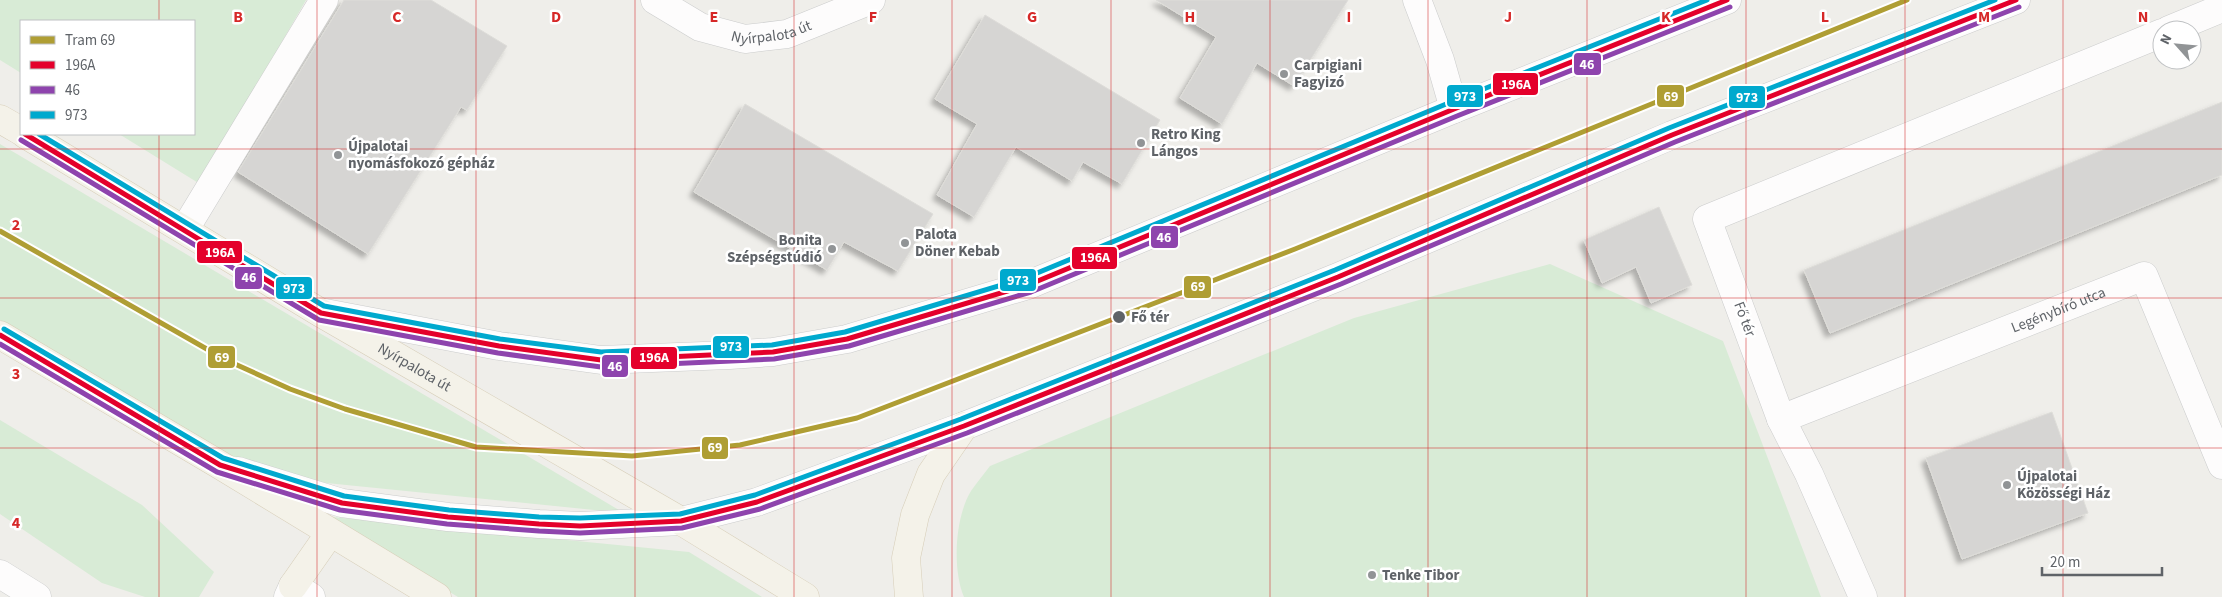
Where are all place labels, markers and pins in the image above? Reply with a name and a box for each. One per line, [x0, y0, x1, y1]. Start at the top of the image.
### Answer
place label: Carpigiani Fagyizó [1294, 55, 1362, 93]
marker: Carpigiani Fagyizó [1278, 68, 1290, 80]
place label: Retro King Lángos [1151, 124, 1221, 162]
place label: Újpalotai nyomásfokozó gépház [348, 136, 495, 174]
marker: Retro King Lángos [1135, 137, 1147, 149]
marker: Újpalotai nyomásfokozó gépház [332, 149, 344, 161]
place label: Palota Döner Kebab [915, 224, 1000, 262]
place label: Bonita Szépségstúdió [727, 230, 822, 268]
marker: Palota Döner Kebab [899, 237, 911, 249]
marker: Bonita Szépségstúdió [826, 243, 838, 255]
place label: Fő tér [1131, 307, 1169, 328]
marker: Fő tér [1111, 309, 1127, 325]
place label: Újpalotai Közösségi Ház [2017, 466, 2110, 504]
marker: Újpalotai Közösségi Ház [2001, 479, 2013, 491]
place label: Tenke Tibor [1382, 565, 1460, 586]
marker: Tenke Tibor [1366, 569, 1378, 581]

